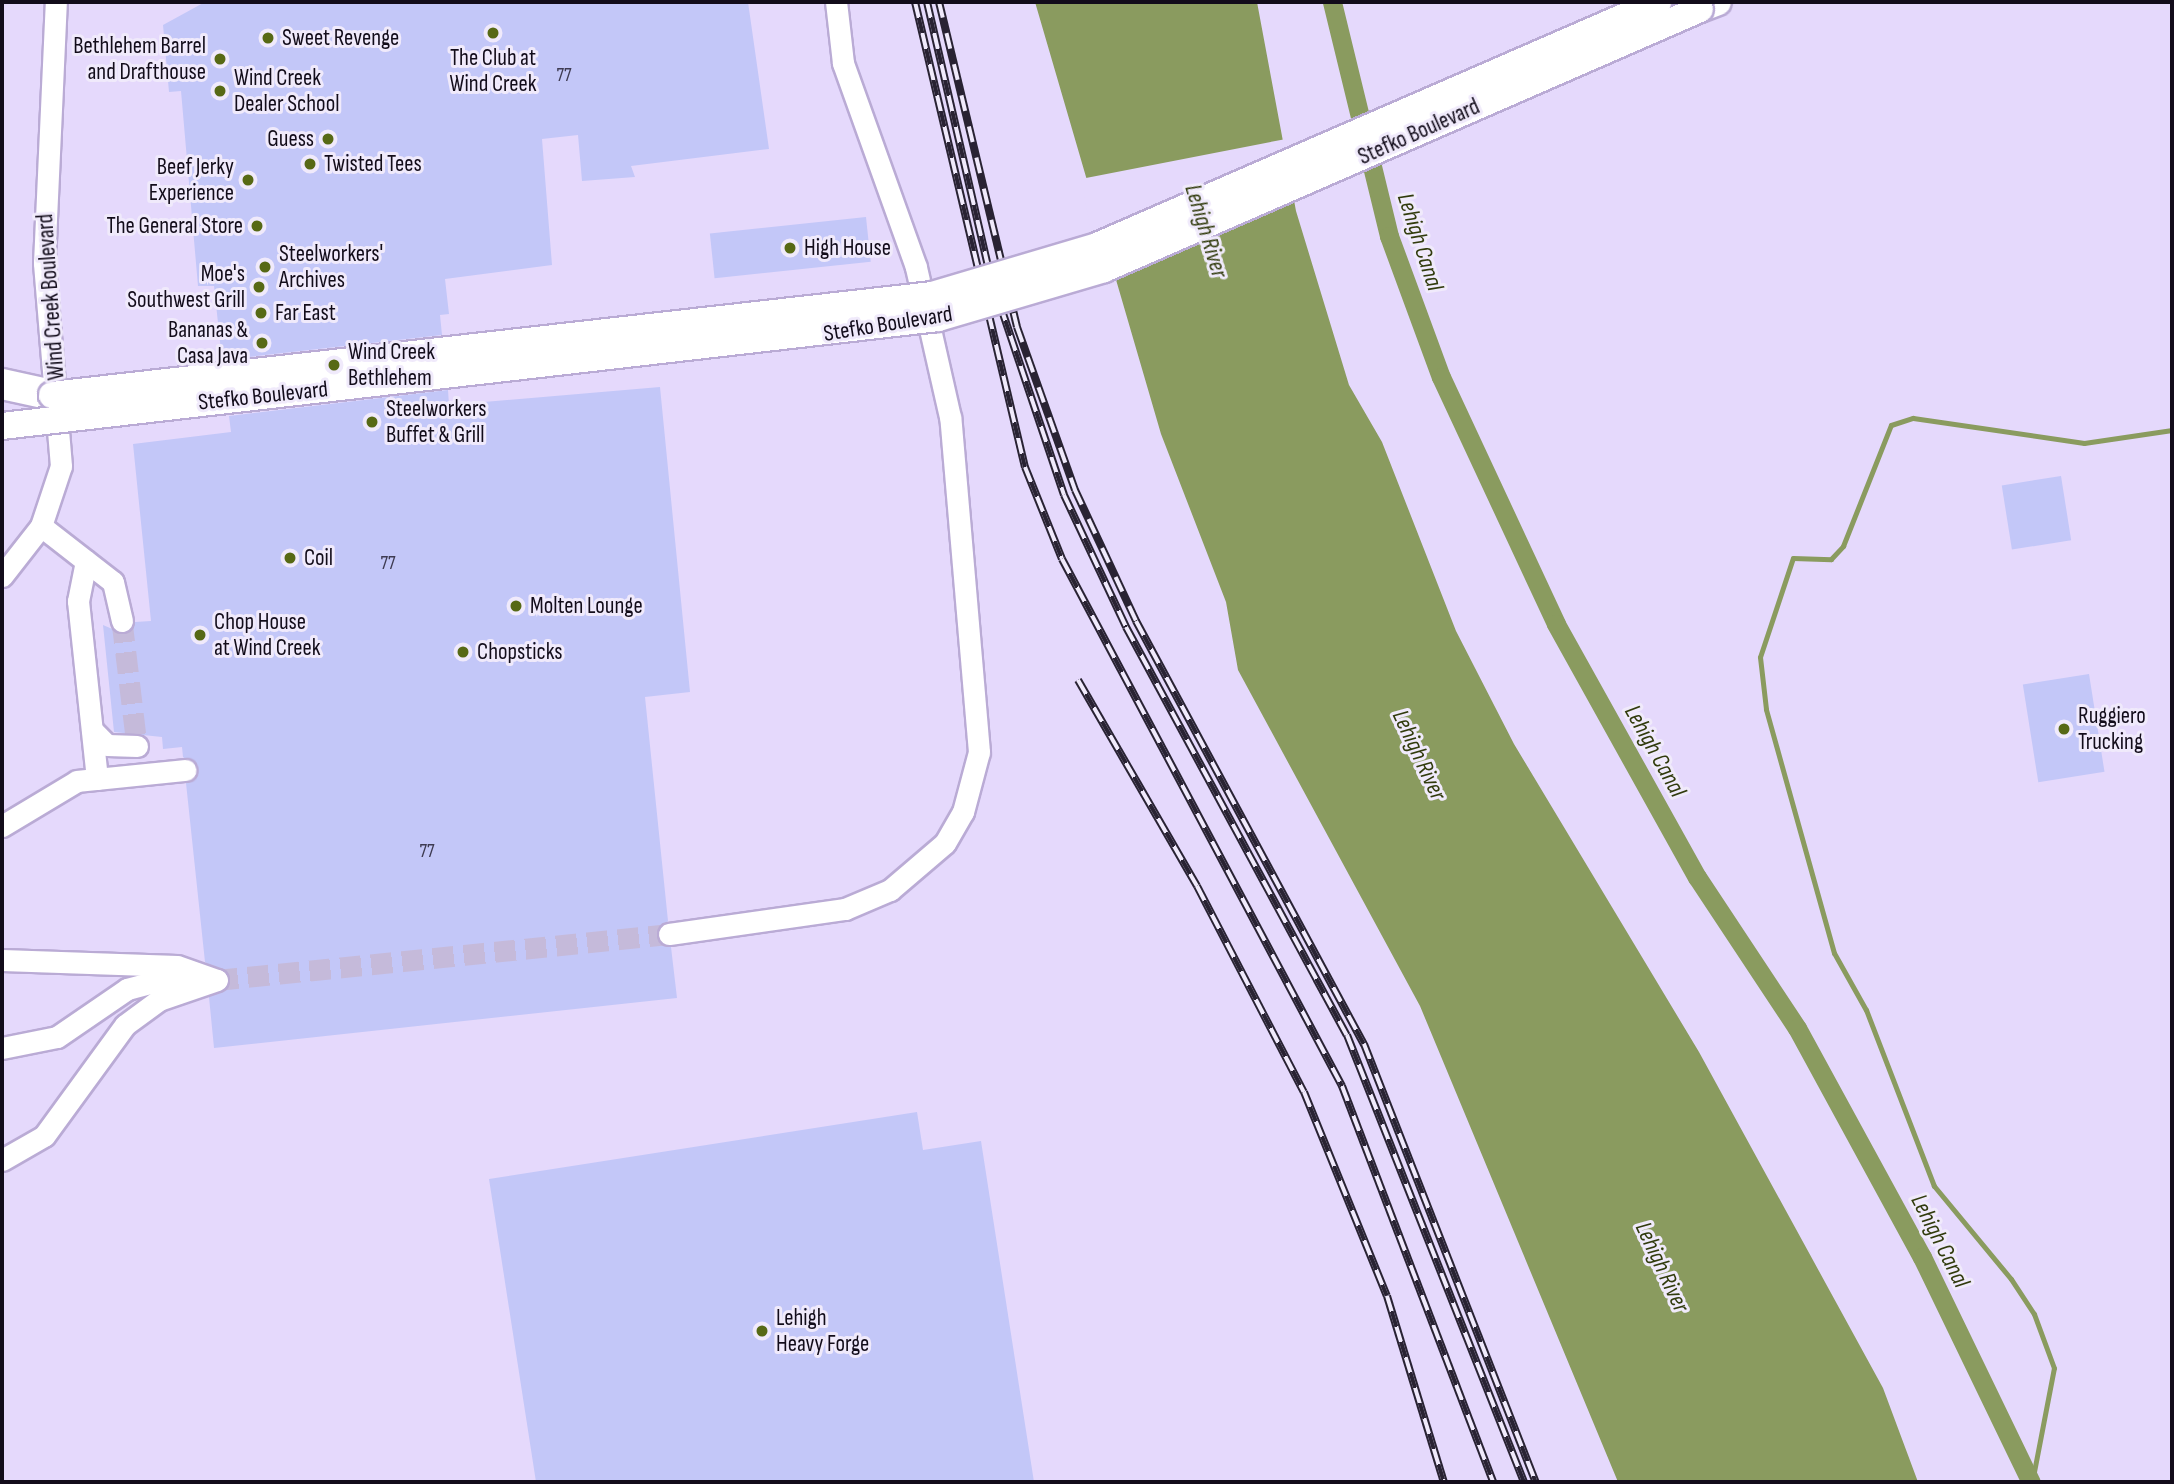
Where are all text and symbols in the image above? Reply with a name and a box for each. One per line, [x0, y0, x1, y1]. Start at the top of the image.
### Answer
place label: Sweet Revenge [282, 24, 399, 52]
marker: The Club at Wind Creek [485, 25, 501, 41]
marker: Sweet Revenge [260, 30, 276, 46]
place label: Bethlehem Barrel and Drafthouse [73, 32, 206, 86]
place label: The Club at Wind Creek [450, 44, 536, 98]
marker: Bethlehem Barrel and Drafthouse [212, 51, 228, 67]
place label: Wind Creek Dealer School [234, 64, 339, 118]
house number: 77 [556, 65, 572, 87]
marker: Wind Creek Dealer School [212, 83, 228, 99]
street label: Stefko Boulevard [1354, 93, 1484, 171]
place label: Guess [267, 125, 314, 153]
marker: Guess [320, 131, 336, 147]
place label: Twisted Tees [324, 150, 422, 178]
place label: Beef Jerky Experience [149, 153, 234, 207]
marker: Twisted Tees [302, 156, 318, 172]
marker: Beef Jerky Experience [240, 172, 256, 188]
water label: Lehigh River [1178, 181, 1234, 281]
water label: Lehigh Canal [1391, 190, 1449, 294]
place label: The General Store [107, 212, 243, 240]
street label: Wind Creek Boulevard [31, 213, 71, 381]
marker: The General Store [249, 218, 265, 234]
place label: High House [804, 234, 891, 262]
place label: Steelworkers' Archives [279, 240, 383, 294]
marker: High House [782, 240, 798, 256]
marker: Steelworkers' Archives [257, 259, 273, 275]
place label: Moe's Southwest Grill [127, 260, 245, 314]
marker: Moe's Southwest Grill [251, 279, 267, 295]
place label: Far East [275, 299, 336, 327]
street label: Stefko Boulevard [822, 300, 954, 348]
marker: Far East [253, 305, 269, 321]
place label: Bananas & Casa Java [168, 316, 248, 370]
marker: Bananas & Casa Java [254, 335, 270, 351]
place label: Wind Creek Bethlehem [348, 338, 435, 392]
marker: Wind Creek Bethlehem [326, 357, 342, 373]
street label: Stefko Boulevard [197, 375, 329, 417]
place label: Steelworkers Buffet & Grill [386, 395, 487, 449]
marker: Steelworkers Buffet & Grill [364, 414, 380, 430]
place label: Coil [304, 544, 333, 572]
marker: Coil [282, 550, 298, 566]
house number: 77 [380, 553, 396, 575]
place label: Molten Lounge [530, 592, 643, 620]
marker: Molten Lounge [508, 598, 524, 614]
place label: Chop House at Wind Creek [214, 608, 320, 662]
marker: Chop House at Wind Creek [192, 627, 208, 643]
place label: Chopsticks [477, 638, 563, 666]
marker: Chopsticks [455, 644, 471, 660]
water label: Lehigh Canal [1618, 700, 1692, 802]
place label: Ruggiero Trucking [2078, 702, 2146, 756]
water label: Lehigh River [1386, 705, 1452, 805]
marker: Ruggiero Trucking [2056, 721, 2072, 737]
house number: 77 [419, 841, 435, 863]
water label: Lehigh Canal [1904, 1190, 1976, 1292]
water label: Lehigh River [1629, 1217, 1695, 1317]
place label: Lehigh Heavy Forge [776, 1304, 869, 1358]
marker: Lehigh Heavy Forge [754, 1323, 770, 1339]

